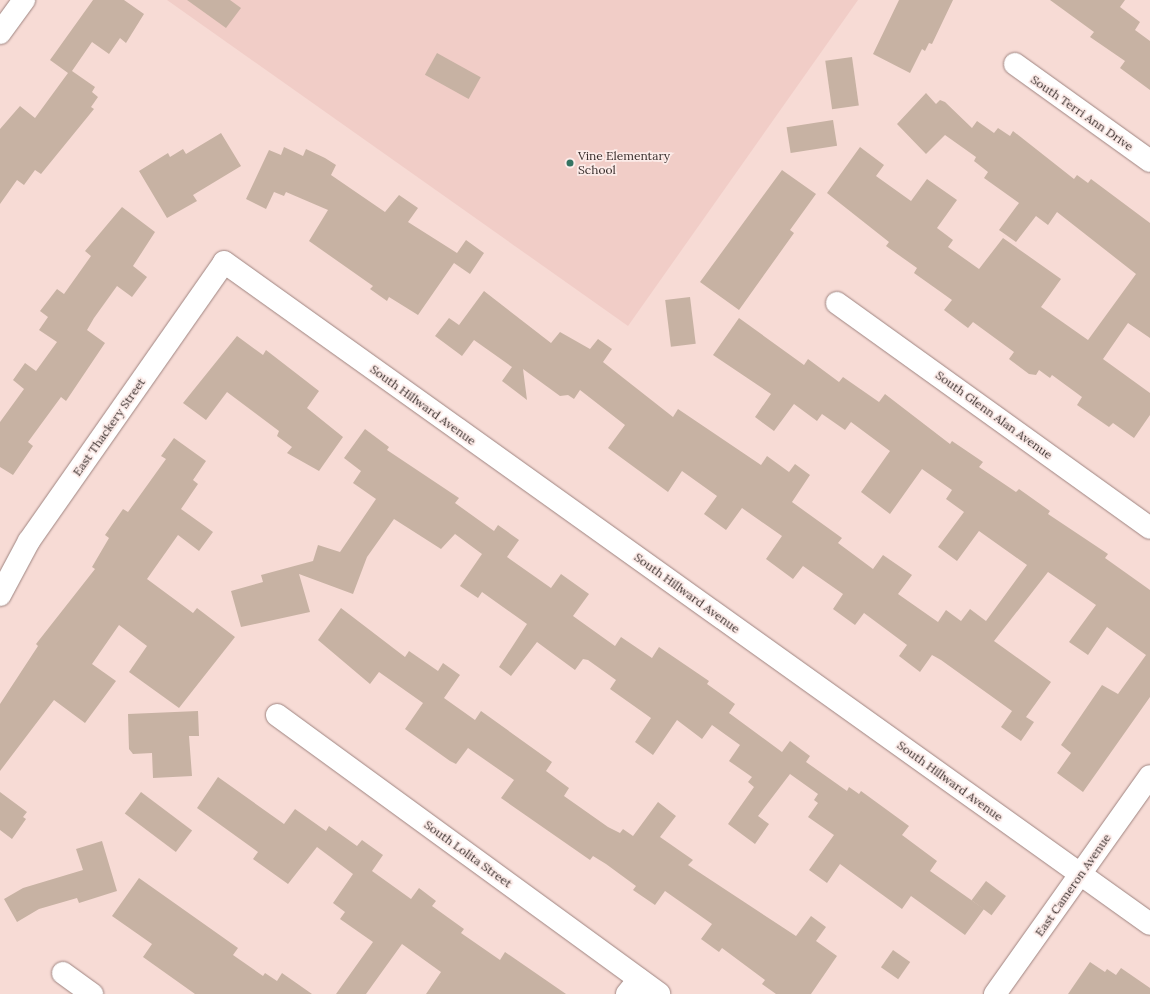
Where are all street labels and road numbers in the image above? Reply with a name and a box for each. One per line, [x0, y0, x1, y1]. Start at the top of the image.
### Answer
street label: South Terri Ann Drive [1028, 72, 1136, 154]
street label: South Hillward Avenue [367, 362, 479, 448]
street label: South Glenn Alan Avenue [933, 368, 1055, 462]
street label: East Thackery Street [70, 375, 148, 479]
street label: South Hillward Avenue [631, 550, 743, 636]
street label: South Hillward Avenue [894, 738, 1006, 824]
street label: South Lolita Street [421, 817, 515, 891]
street label: East Cameron Avenue [1032, 831, 1114, 939]

